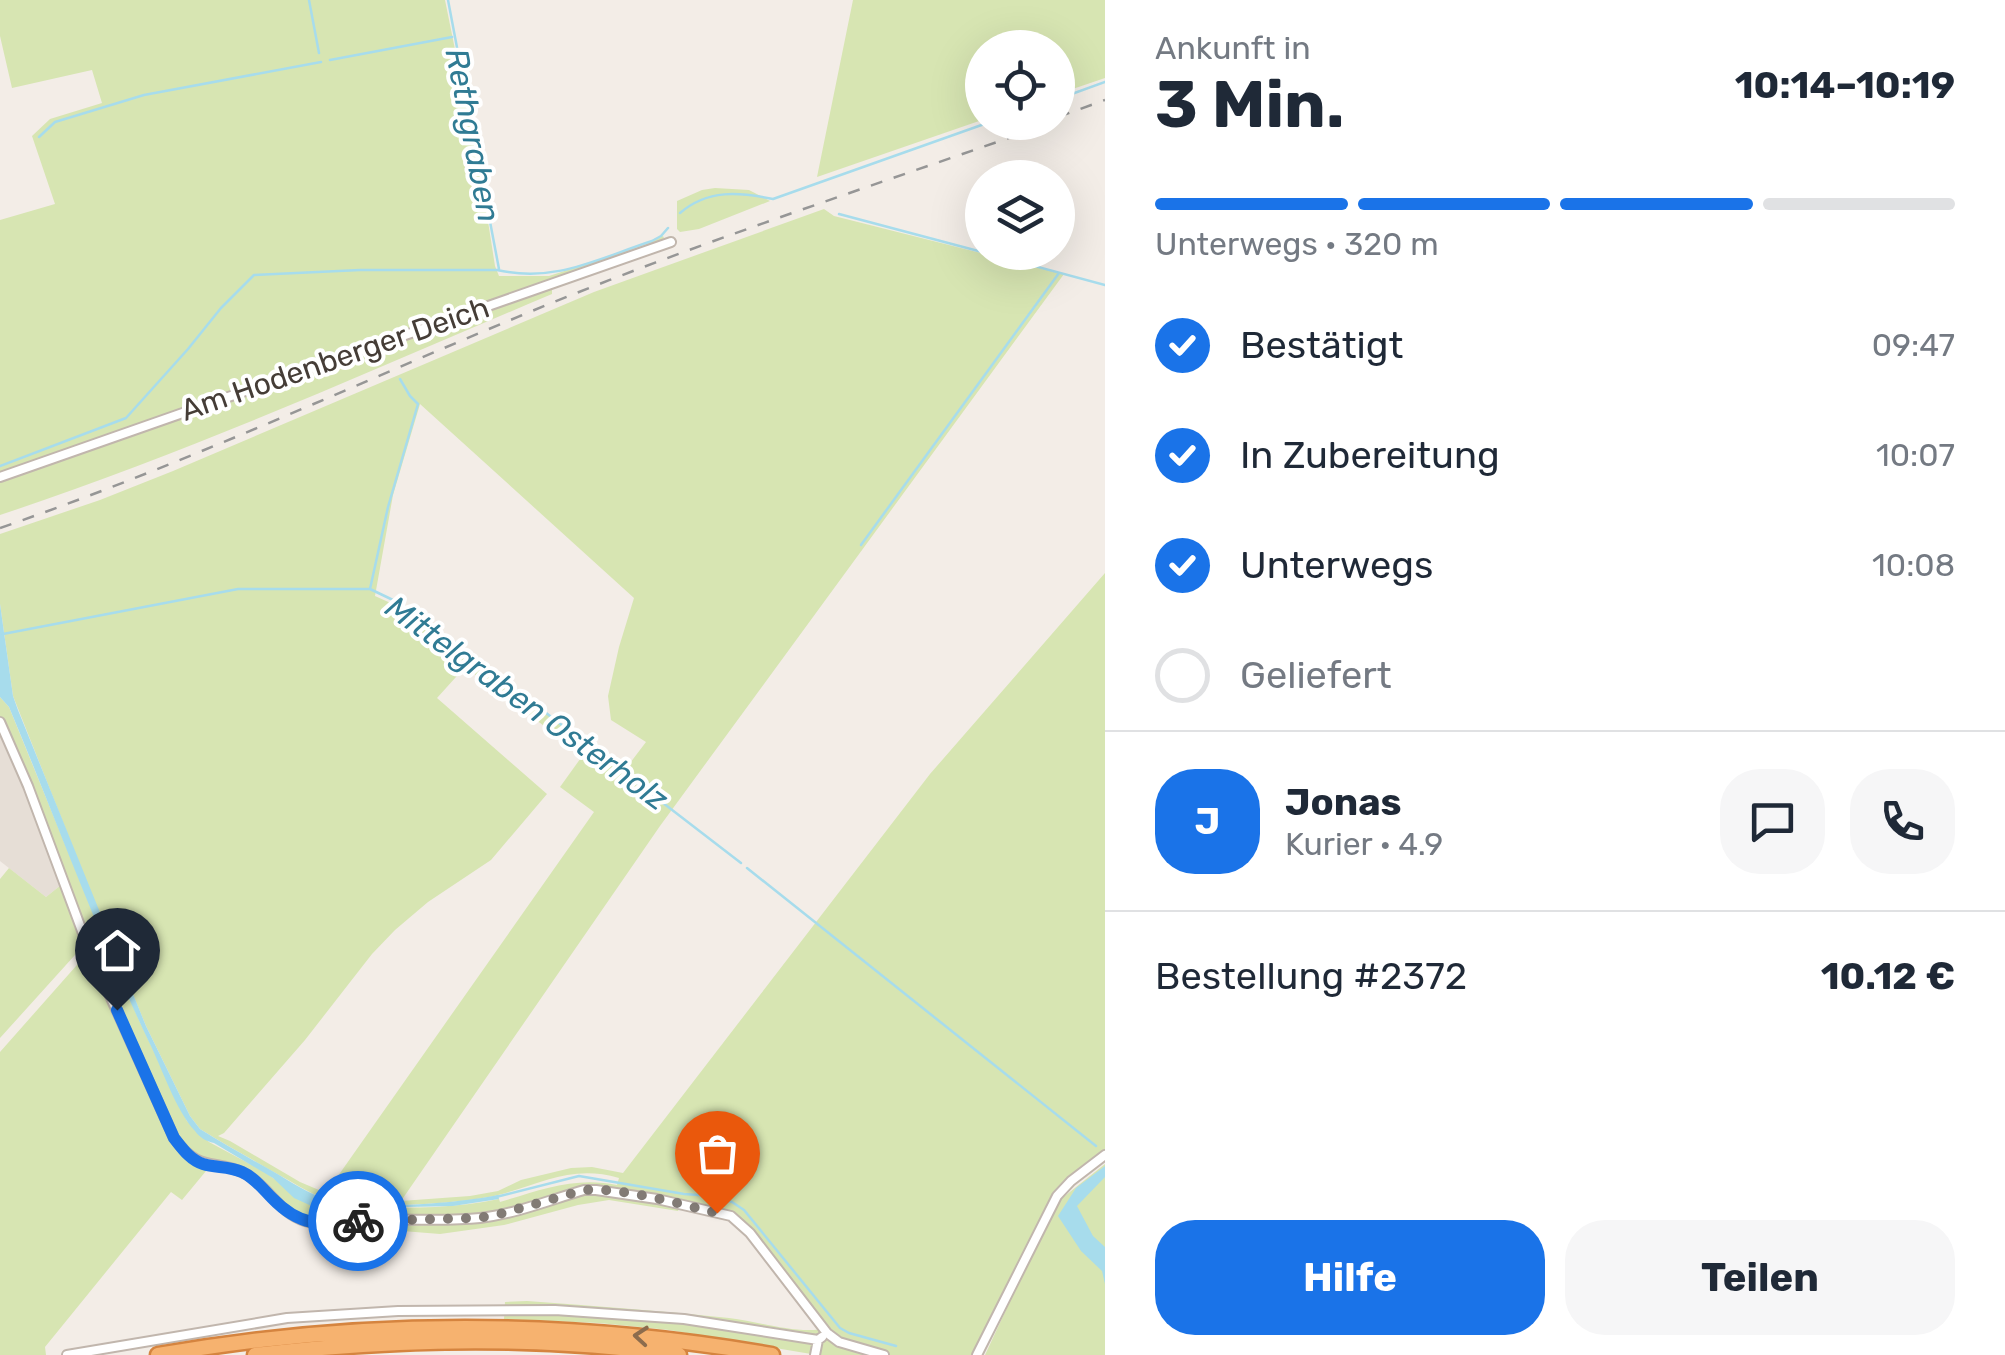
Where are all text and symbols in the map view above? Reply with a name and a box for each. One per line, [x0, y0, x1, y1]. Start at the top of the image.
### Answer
text: Ankunft in [1155, 29, 1311, 67]
map controls [965, 30, 1075, 270]
button: locate [965, 30, 1075, 140]
water label: Rethgraben [438, 45, 508, 225]
text: 10:14–10:19 [1735, 62, 1955, 108]
text: 3 Min. [1155, 66, 1344, 143]
button: layers [965, 160, 1075, 270]
text: Unterwegs · 320 m [1155, 225, 1439, 263]
street label: Am Hodenberger Deich [176, 289, 494, 429]
icon: check [1155, 318, 1210, 373]
text: Bestätigt [1240, 322, 1403, 368]
text: 09:47 [1872, 326, 1955, 364]
icon: check [1155, 428, 1210, 483]
text: In Zubereitung [1240, 432, 1500, 478]
text: 10:07 [1876, 436, 1955, 474]
icon: check [1155, 538, 1210, 593]
text: Unterwegs [1240, 542, 1433, 588]
text: 10:08 [1872, 546, 1955, 584]
water label: Mittelgraben Osterholz [378, 588, 676, 818]
text: Geliefert [1240, 652, 1392, 698]
button: chat [1720, 769, 1825, 874]
button: phone [1850, 769, 1955, 874]
text: Jonas [1285, 779, 1402, 825]
text: J [1195, 798, 1220, 844]
text: Kurier · 4.9 [1285, 825, 1443, 863]
pin [75, 908, 160, 1011]
icon: home [90, 923, 145, 978]
text: Bestellung #2372 [1155, 953, 1467, 999]
text: 10.12 € [1821, 953, 1955, 999]
pin [675, 1111, 760, 1214]
icon: bag [690, 1126, 745, 1181]
courier [308, 1171, 408, 1271]
icon: bike [331, 1194, 386, 1249]
button: Hilfe [1155, 1220, 1545, 1335]
button: Teilen [1565, 1220, 1955, 1335]
one-way arrow [632, 1325, 648, 1347]

